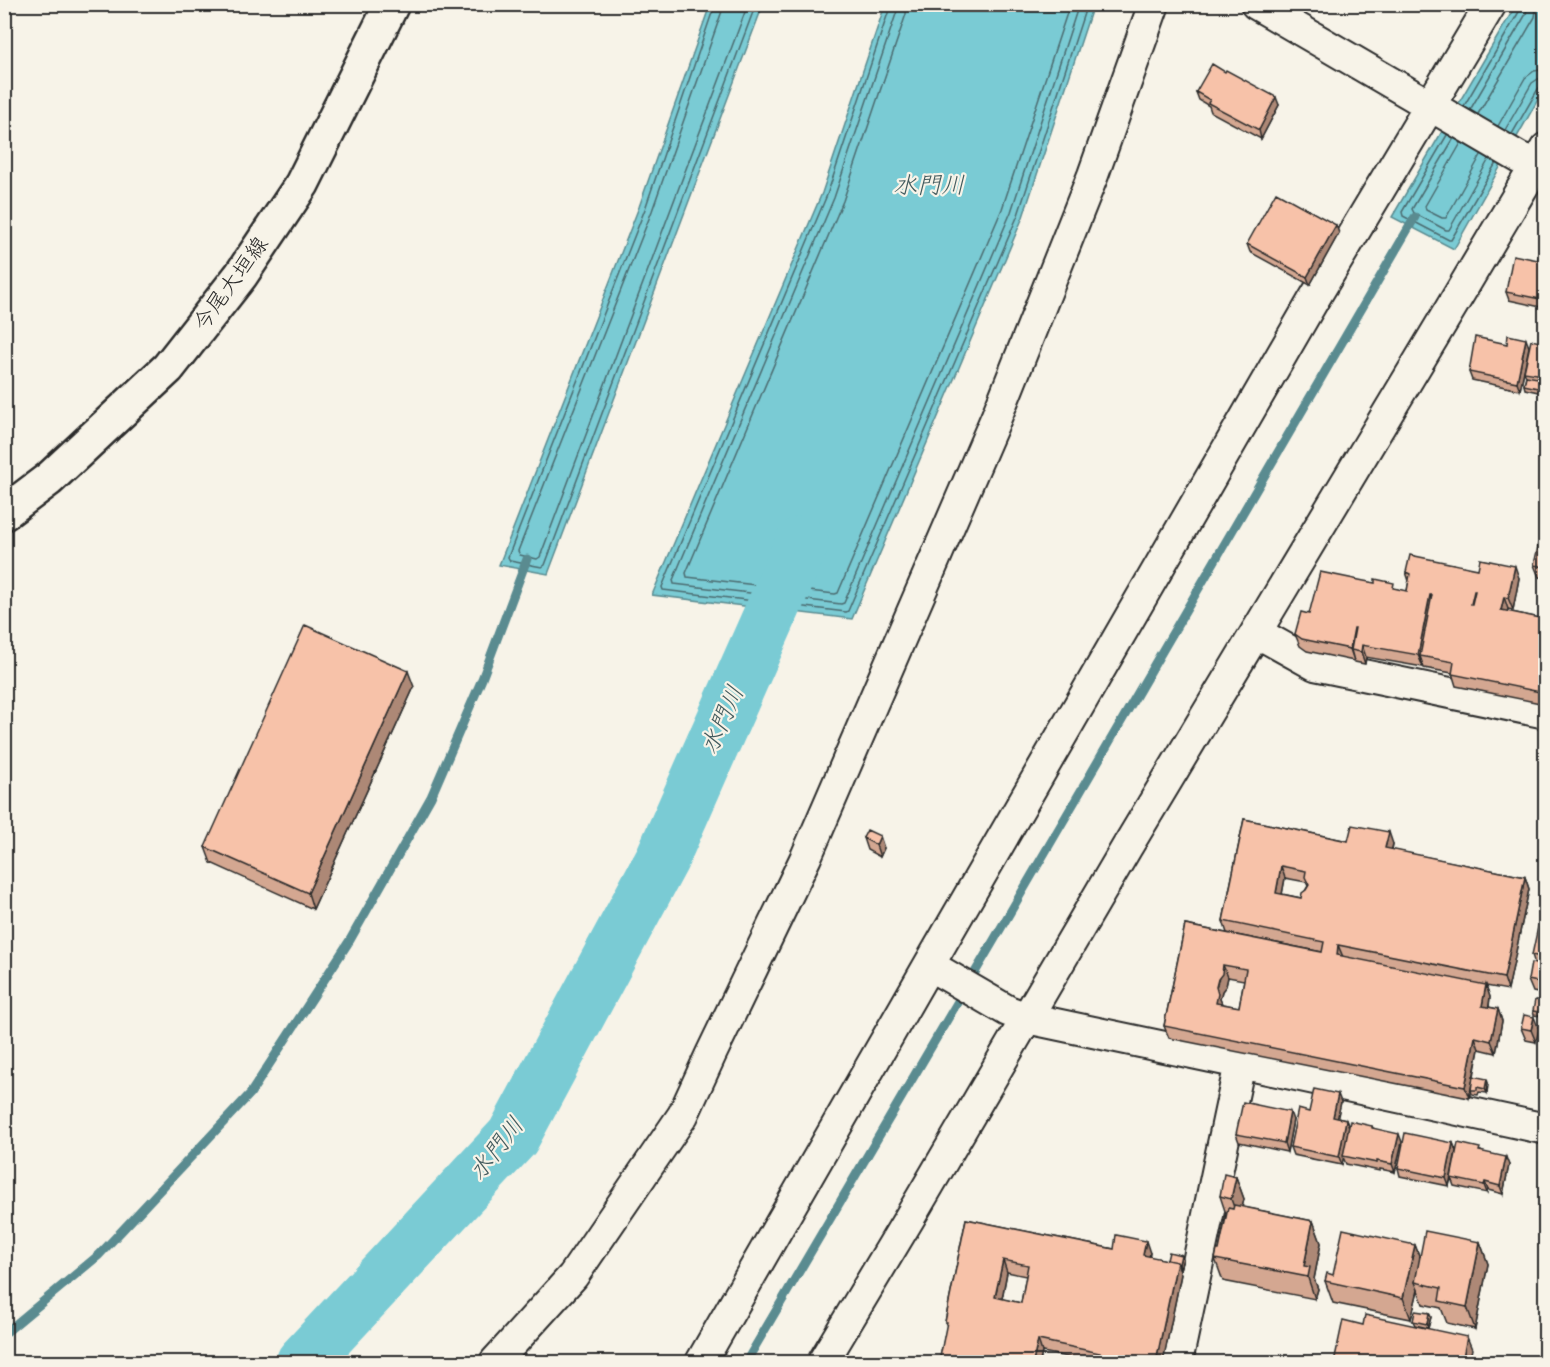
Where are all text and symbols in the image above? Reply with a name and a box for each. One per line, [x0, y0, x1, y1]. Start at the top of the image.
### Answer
water label: 水門川 [893, 169, 965, 203]
street label: 今尾大垣線 [186, 230, 276, 338]
water label: 水門川 [693, 680, 753, 760]
water label: 水門川 [461, 1110, 533, 1188]

